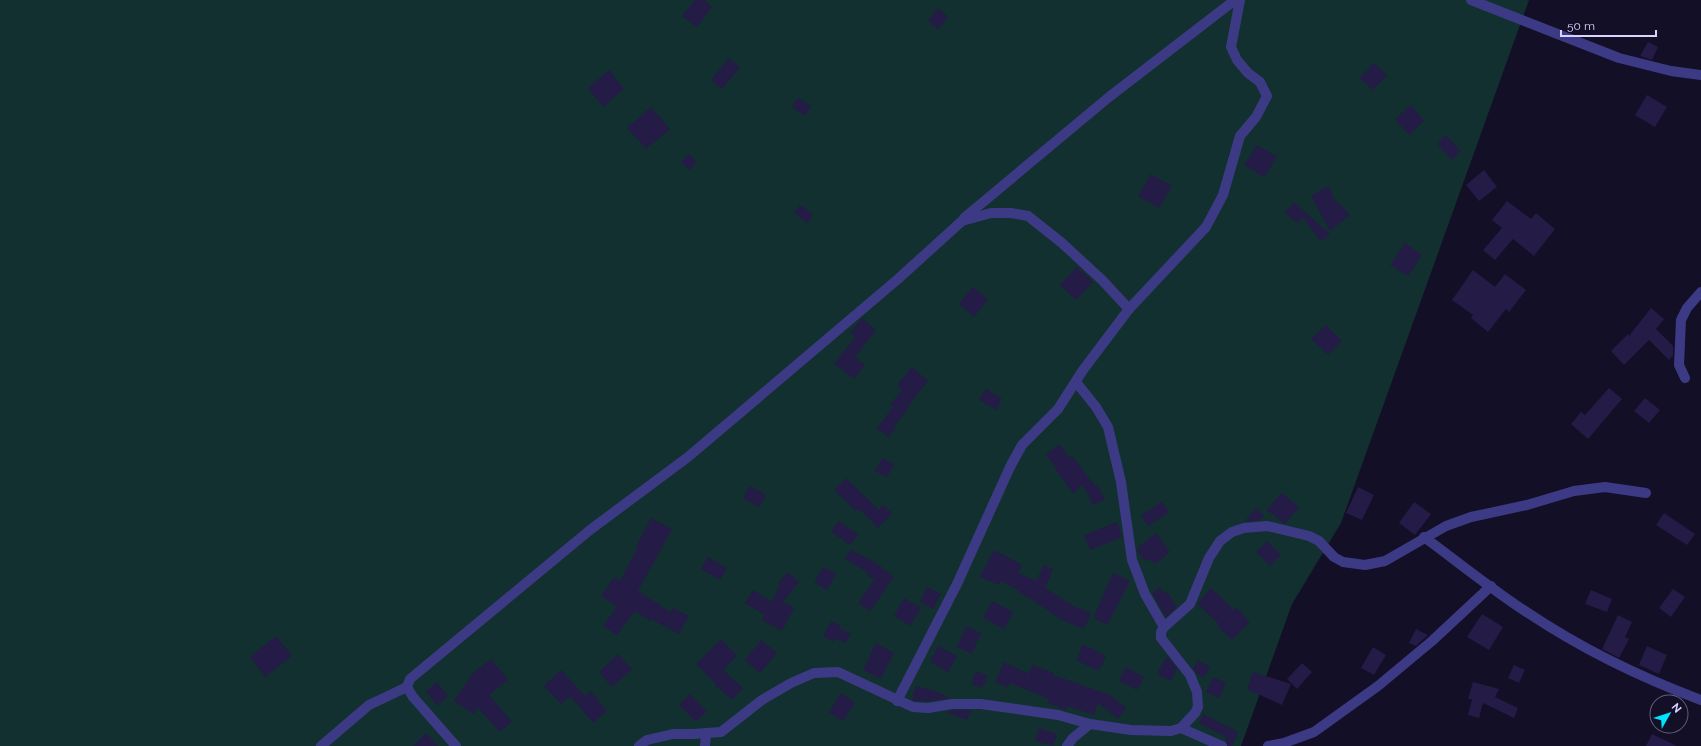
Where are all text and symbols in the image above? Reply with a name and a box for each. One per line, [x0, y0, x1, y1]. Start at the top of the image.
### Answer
scale bar [1561, 12, 1656, 38]
text: 50 m [1567, 19, 1595, 33]
north arrow [1649, 694, 1689, 734]
text: N [1669, 701, 1684, 715]

